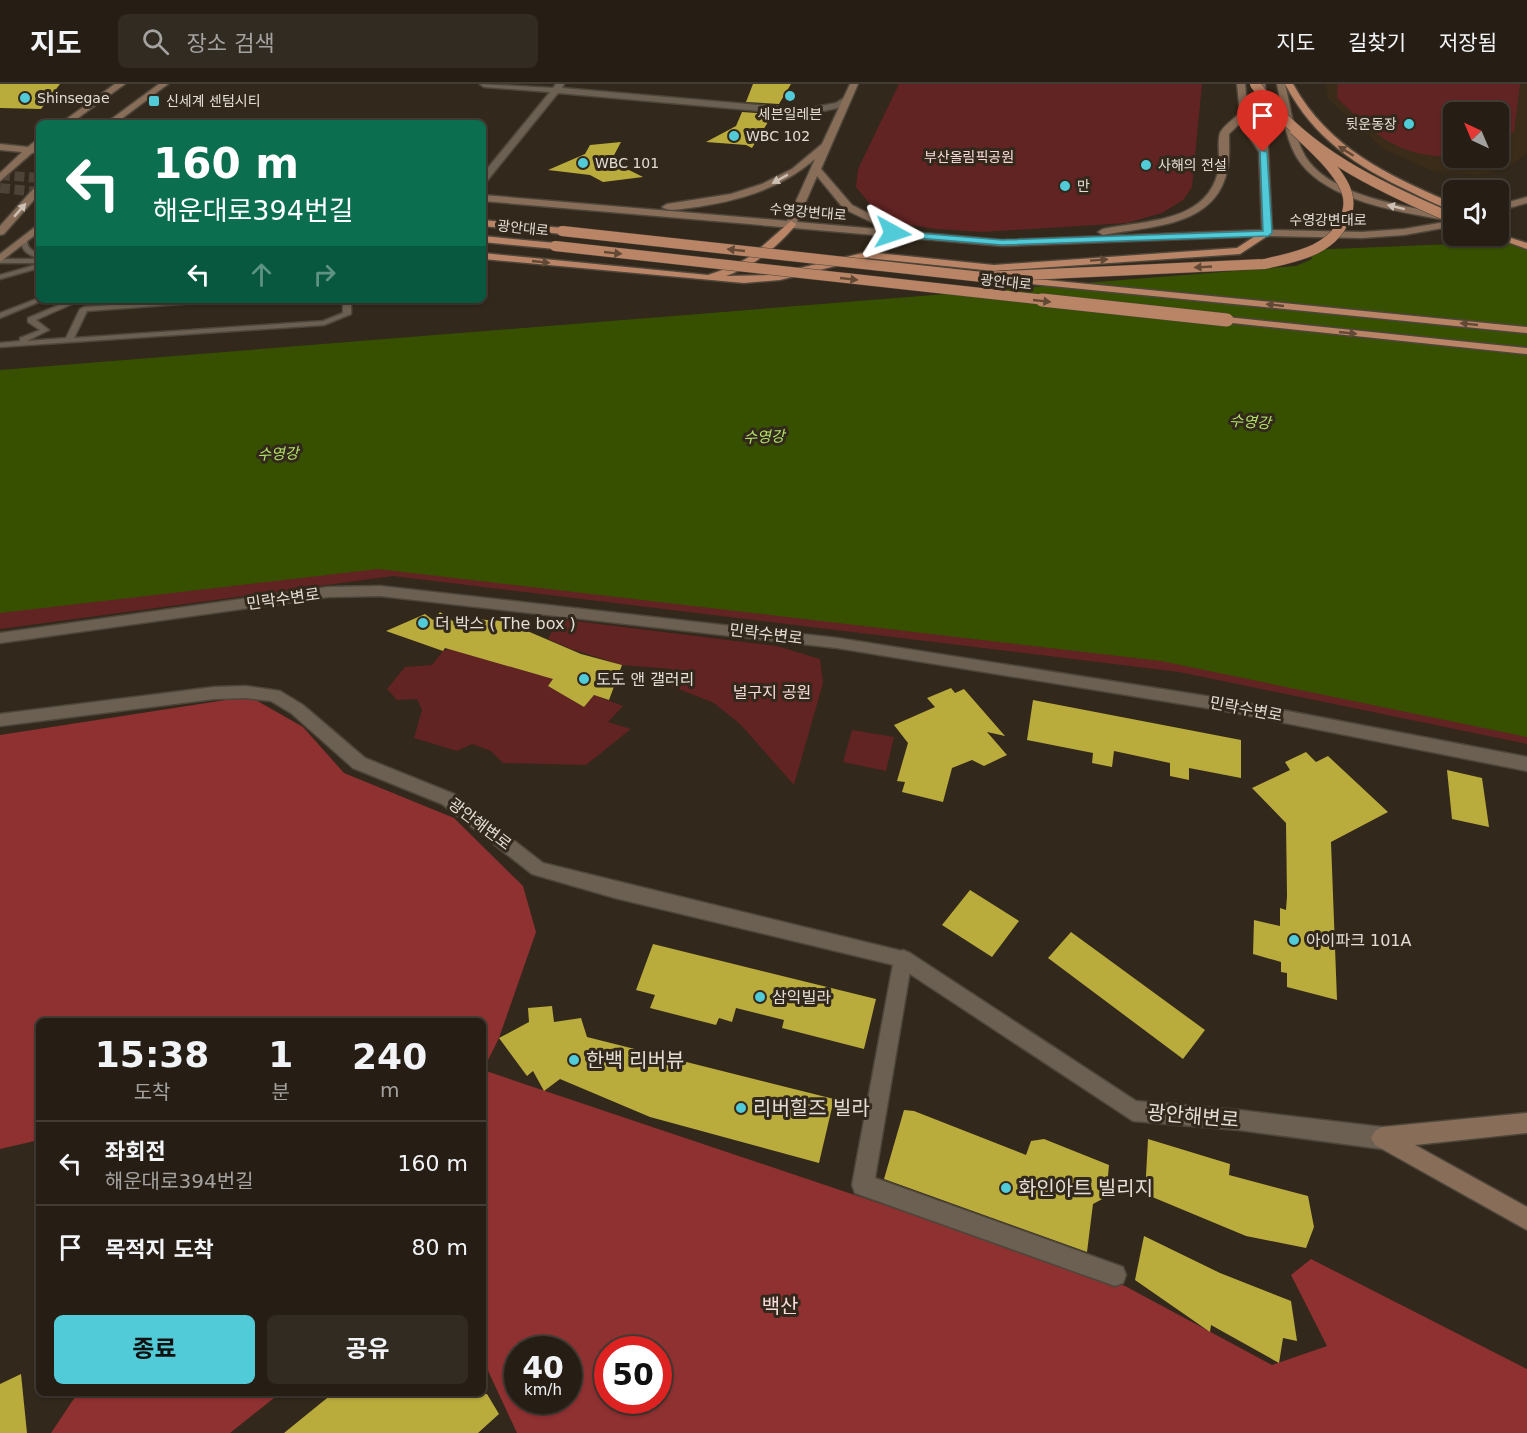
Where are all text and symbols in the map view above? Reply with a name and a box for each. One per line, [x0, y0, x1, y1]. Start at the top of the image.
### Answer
search box [118, 14, 538, 68]
icon: search [139, 25, 172, 58]
text: 지도 [30, 27, 82, 60]
text: 장소 검색 [187, 31, 275, 56]
text: 지도 [1276, 31, 1315, 55]
text: 길찾기 [1348, 31, 1406, 55]
text: 저장됨 [1439, 31, 1497, 55]
marker: 세븐일레븐 [783, 89, 797, 103]
place label: Shinsegae [37, 90, 110, 106]
pin [1237, 90, 1288, 152]
marker: Shinsegae [18, 91, 32, 105]
place label: 신세계 센텀시티 [166, 93, 261, 109]
marker: 신세계 센텀시티 [147, 94, 161, 108]
icon: arrive [1246, 99, 1279, 132]
north arrow [1443, 102, 1509, 168]
map controls [1443, 102, 1509, 246]
place label: 세븐일레븐 [758, 106, 822, 122]
place label: 뒷운동장 [1345, 116, 1397, 132]
marker: 뒷운동장 [1402, 117, 1416, 131]
place label: WBC 102 [746, 128, 810, 144]
marker: WBC 102 [727, 129, 741, 143]
text: 160 m [153, 139, 299, 188]
icon: left [54, 144, 132, 222]
one-way arrow [1338, 146, 1354, 157]
park label: 부산올림픽공원 [924, 149, 1014, 165]
place label: WBC 101 [595, 155, 659, 171]
marker: WBC 101 [576, 156, 590, 170]
place label: 사해의 전설 [1158, 157, 1227, 173]
marker: 사해의 전설 [1139, 158, 1153, 172]
one-way arrow [771, 174, 788, 184]
place label: 만 [1077, 178, 1090, 194]
marker: 만 [1058, 179, 1072, 193]
button: sound [1443, 180, 1509, 246]
text: 해운대로394번길 [153, 195, 354, 226]
street label: 수영강변대로 [769, 201, 847, 223]
position arrow [861, 201, 925, 265]
one-way arrow [13, 202, 26, 218]
one-way arrow [1387, 202, 1405, 212]
street label: 수영강변대로 [1289, 212, 1367, 228]
street label: 광안대로 [497, 217, 550, 239]
one-way arrow [726, 245, 745, 255]
one-way arrow [604, 248, 623, 257]
one-way arrow [1090, 256, 1109, 265]
one-way arrow [532, 257, 551, 266]
icon: left [182, 258, 215, 291]
icon: ahead [245, 258, 278, 291]
icon: right [308, 258, 341, 291]
one-way arrow [1193, 262, 1212, 271]
street label: 광안대로 [980, 271, 1033, 293]
one-way arrow [839, 275, 858, 284]
one-way arrow [1033, 296, 1052, 306]
one-way arrow [1265, 300, 1284, 310]
one-way arrow [1459, 319, 1478, 329]
one-way arrow [1338, 329, 1357, 338]
water label: 수영강 [1229, 412, 1273, 433]
water label: 수영강 [743, 427, 787, 447]
water label: 수영강 [257, 444, 301, 464]
street label: 민락수변로 [245, 584, 321, 614]
place label: 더 박스 ( The box ) [435, 614, 576, 633]
marker: 더 박스 ( The box ) [416, 616, 430, 630]
street label: 민락수변로 [728, 620, 804, 648]
place label: 도도 앤 갤러리 [596, 670, 695, 689]
marker: 도도 앤 갤러리 [577, 672, 591, 686]
park label: 널구지 공원 [733, 683, 811, 702]
street label: 민락수변로 [1208, 693, 1284, 725]
street label: 광안해변로 [445, 794, 515, 854]
place label: 아이파크 101A [1306, 931, 1412, 950]
marker: 아이파크 101A [1287, 933, 1301, 947]
place label: 삼익빌라 [772, 988, 831, 1007]
marker: 삼익빌라 [753, 990, 767, 1004]
text: 15:38 [95, 1034, 209, 1075]
text: 1 [268, 1034, 293, 1075]
text: 240 [352, 1036, 427, 1077]
place label: 한백 리버뷰 [586, 1048, 684, 1072]
marker: 한백 리버뷰 [567, 1053, 581, 1067]
text: m [380, 1078, 399, 1102]
text: 도착 [134, 1080, 171, 1104]
text: 분 [272, 1080, 290, 1104]
place label: 리버힐즈 빌라 [753, 1096, 870, 1120]
street label: 광안해변로 [1146, 1100, 1240, 1132]
marker: 리버힐즈 빌라 [734, 1101, 748, 1115]
text: 좌회전 [105, 1139, 166, 1164]
icon: left [54, 1147, 87, 1180]
text: 160 m [398, 1151, 468, 1176]
text: 해운대로394번길 [105, 1169, 254, 1193]
place label: 화인아트 빌리지 [1018, 1176, 1153, 1200]
marker: 화인아트 빌리지 [999, 1181, 1013, 1195]
icon: arrive [54, 1231, 87, 1264]
text: 80 m [412, 1235, 468, 1260]
text: 목적지 도착 [105, 1237, 214, 1262]
park label: 백산 [762, 1294, 798, 1318]
button: 종료 [54, 1315, 255, 1384]
button: 공유 [267, 1315, 468, 1384]
speed limit sign: 50 [594, 1336, 672, 1414]
text: 40 [522, 1350, 564, 1385]
text: km/h [524, 1381, 562, 1399]

